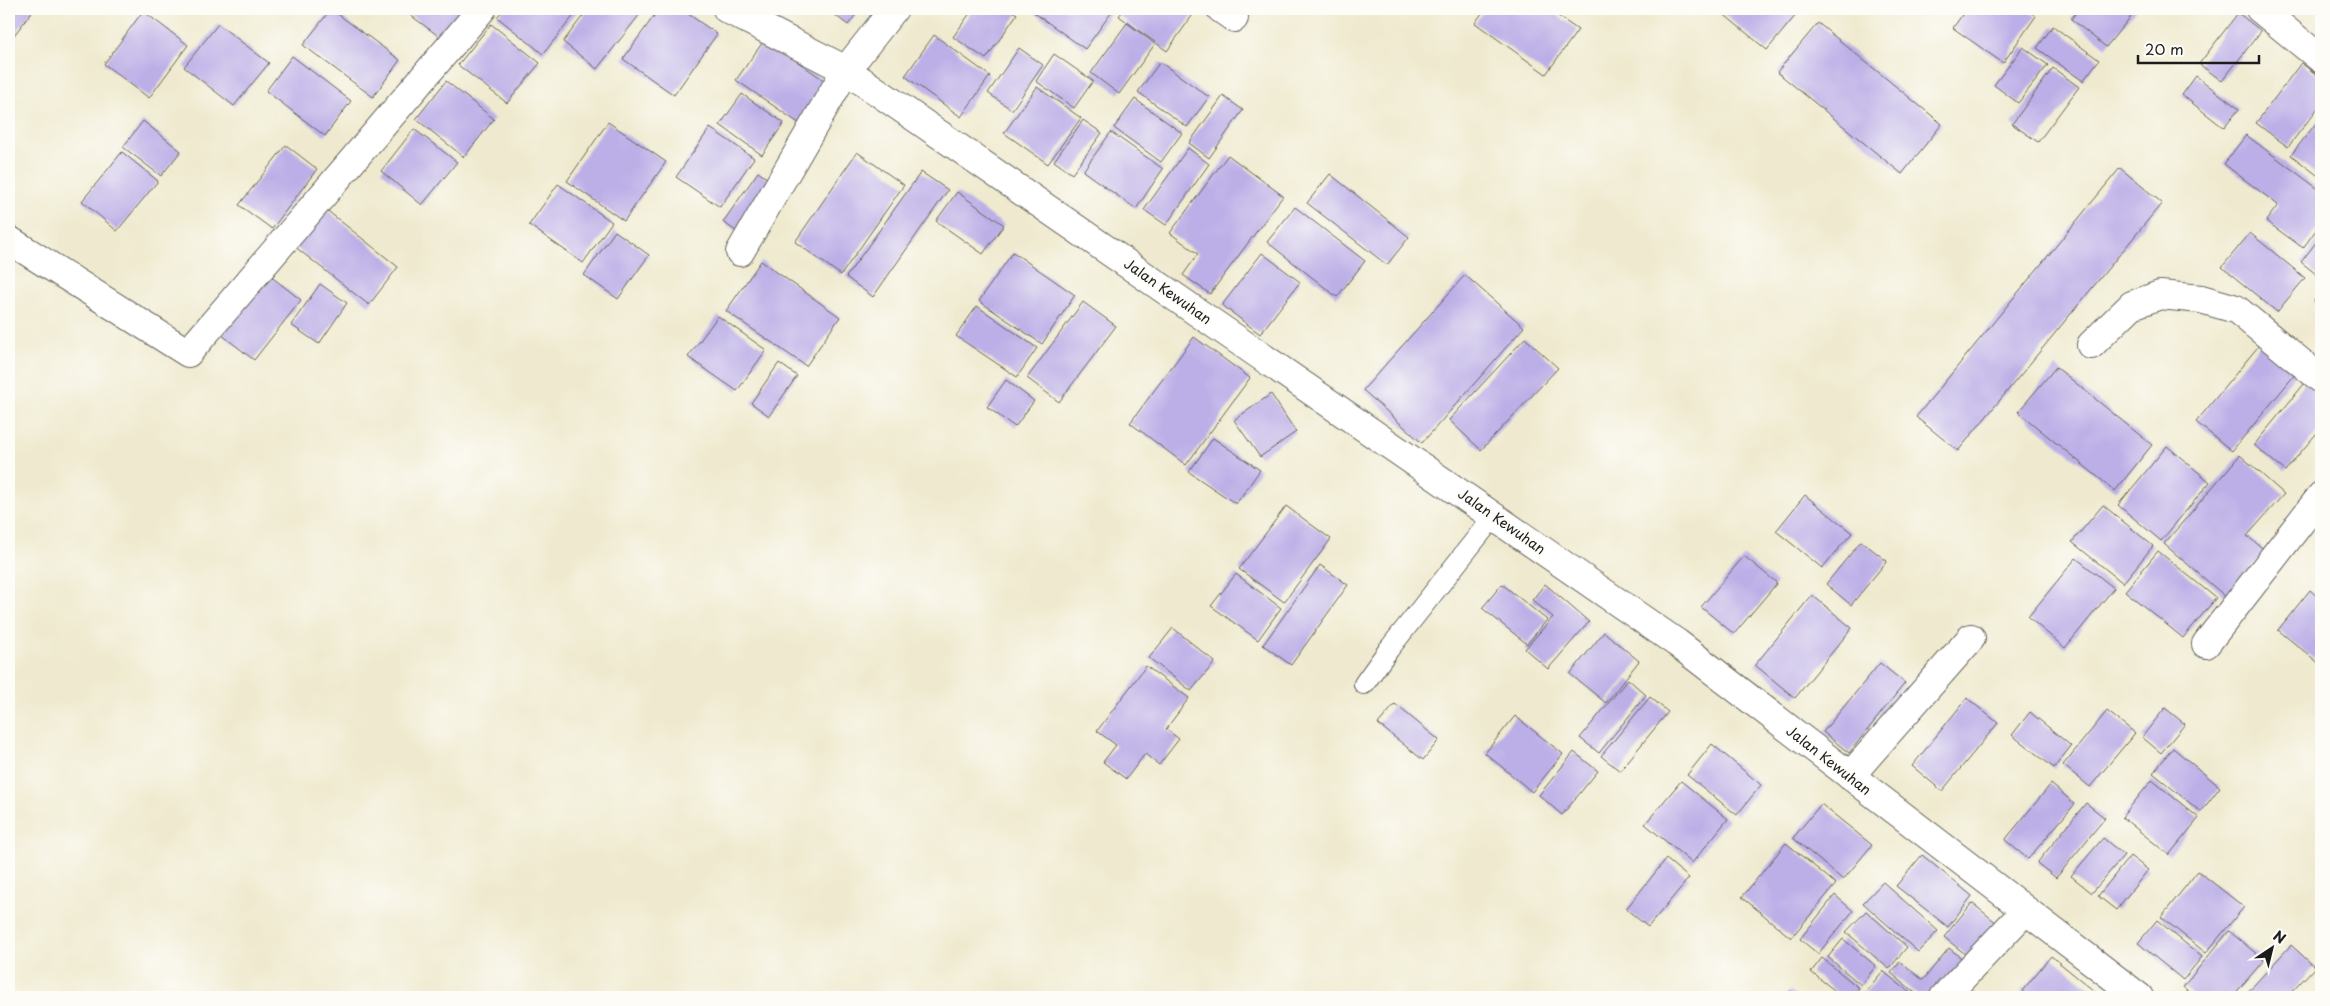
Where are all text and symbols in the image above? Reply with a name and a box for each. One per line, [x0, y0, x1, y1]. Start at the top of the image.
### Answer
scale bar [2138, 32, 2259, 64]
text: 20 m [2145, 37, 2184, 60]
street label: Jalan Kewuhan [1120, 253, 1216, 329]
street label: Jalan Kewuhan [1454, 483, 1550, 559]
street label: Jalan Kewuhan [1782, 720, 1876, 800]
north arrow [2248, 924, 2298, 974]
text: N [2269, 925, 2290, 949]

